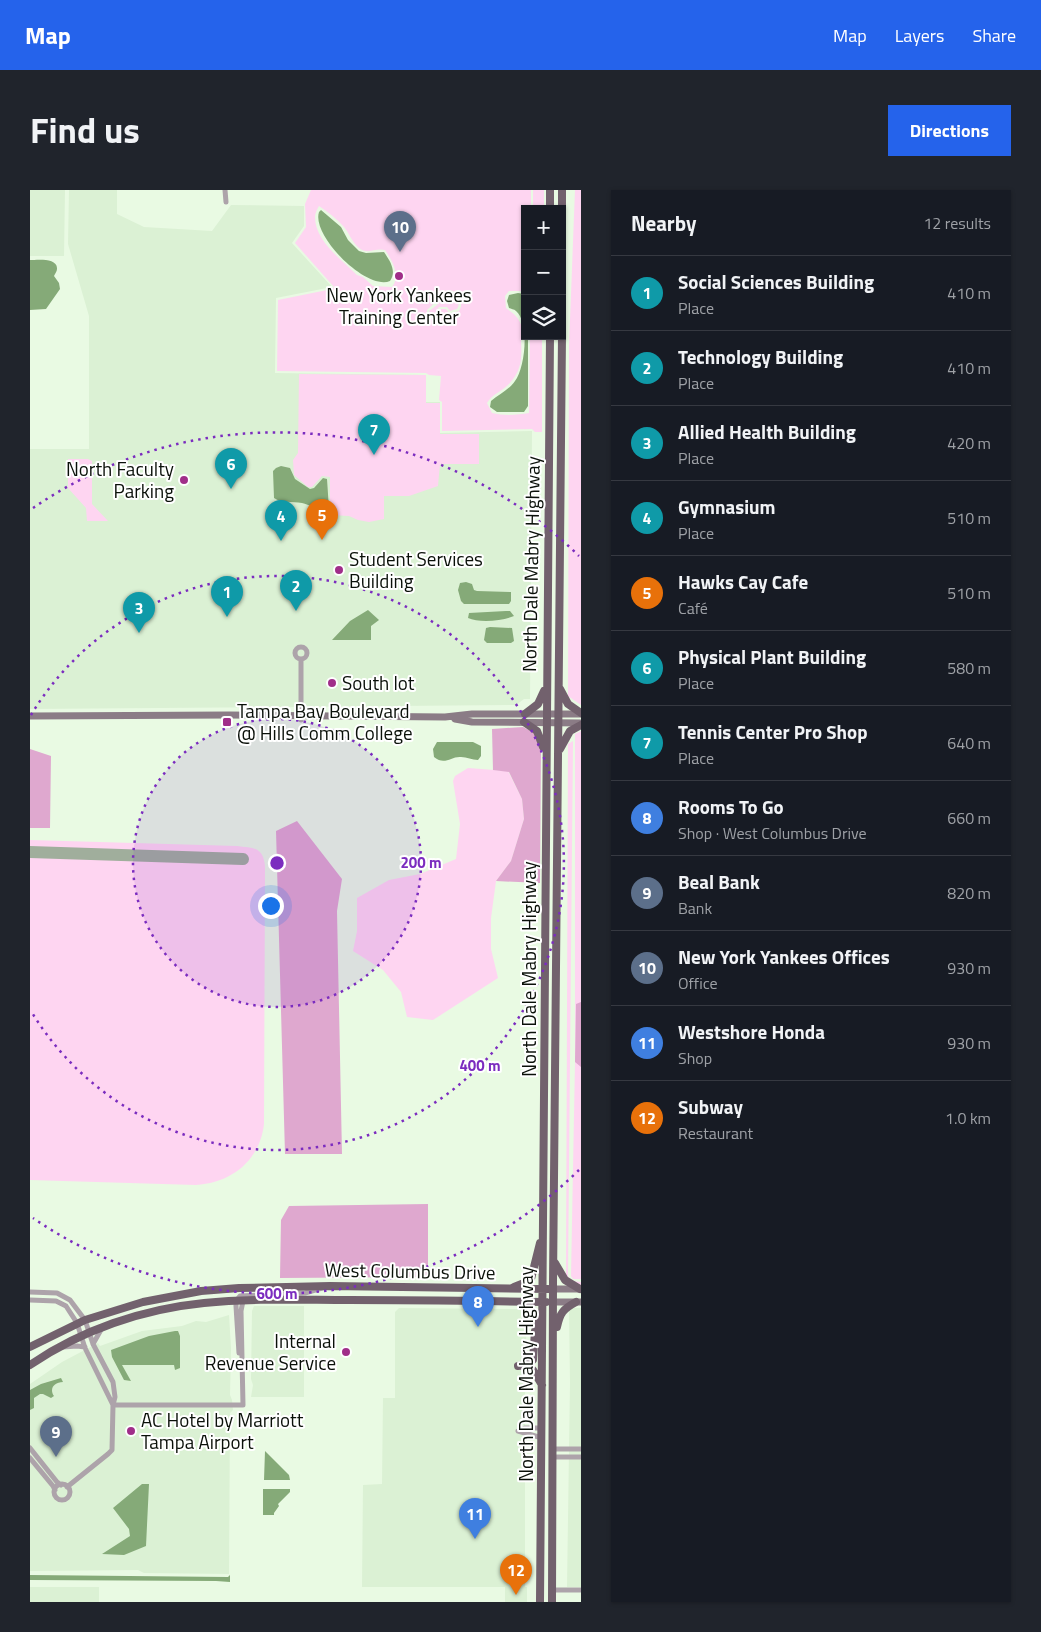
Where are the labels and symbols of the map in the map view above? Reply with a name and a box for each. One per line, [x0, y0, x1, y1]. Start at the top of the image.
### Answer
pin: 10 [384, 211, 416, 252]
marker: New York Yankees Training Center [393, 270, 405, 282]
place label: New York Yankees Training Center [326, 280, 472, 331]
pin: 7 [358, 414, 390, 455]
pin: 6 [215, 448, 247, 489]
place label: North Faculty Parking [66, 454, 174, 505]
street label: North Dale Mabry Highway [514, 456, 547, 672]
marker: North Faculty Parking [178, 474, 190, 486]
pin: 5 [306, 499, 338, 540]
pin: 4 [265, 500, 297, 541]
place label: Student Services Building [349, 544, 483, 595]
marker: Student Services Building [333, 564, 345, 576]
pin: 2 [280, 570, 312, 611]
pin: 1 [211, 576, 243, 617]
pin: 3 [123, 592, 155, 633]
place label: South lot [342, 668, 415, 697]
marker: South lot [326, 677, 338, 689]
place label: Tampa Bay Boulevard @ Hills Comm College [237, 696, 413, 747]
marker: Tampa Bay Boulevard @ Hills Comm College [221, 716, 233, 728]
text: 200 m [400, 851, 442, 874]
centre of rings [268, 854, 286, 872]
street label: North Dale Mabry Highway [514, 861, 543, 1077]
your location [258, 893, 284, 919]
text: 400 m [459, 1054, 501, 1077]
street label: West Columbus Drive [324, 1255, 496, 1286]
street label: North Dale Mabry Highway [511, 1266, 540, 1482]
text: 600 m [256, 1282, 298, 1305]
pin: 8 [462, 1286, 494, 1327]
place label: Internal Revenue Service [205, 1326, 336, 1377]
marker: Internal Revenue Service [340, 1346, 352, 1358]
place label: AC Hotel by Marriott Tampa Airport [141, 1405, 304, 1456]
pin: 9 [40, 1416, 72, 1457]
marker: AC Hotel by Marriott Tampa Airport [125, 1425, 137, 1437]
pin: 11 [459, 1498, 491, 1539]
pin: 12 [500, 1554, 532, 1595]

